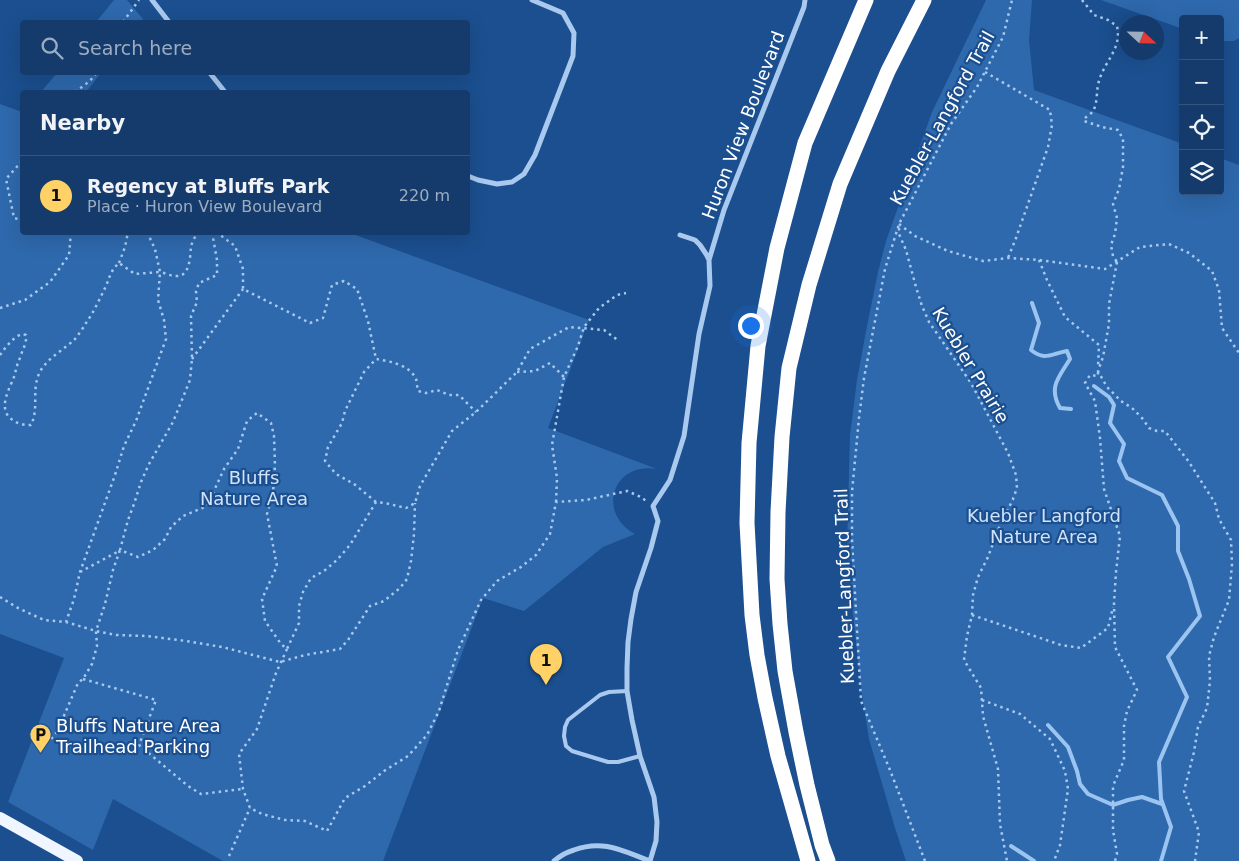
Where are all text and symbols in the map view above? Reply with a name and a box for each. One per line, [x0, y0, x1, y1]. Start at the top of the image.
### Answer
north arrow [1119, 15, 1164, 60]
map controls [1179, 15, 1224, 195]
button: + [1179, 15, 1224, 60]
search box [20, 20, 470, 75]
street label: Kuebler-Langford Trail [885, 27, 999, 209]
street label: Huron View Boulevard [697, 28, 789, 222]
icon: search [38, 34, 66, 62]
text: Search here [78, 37, 192, 59]
button: − [1179, 60, 1224, 105]
button: locate [1179, 105, 1224, 150]
text: Nearby [40, 111, 125, 135]
button: layers [1179, 150, 1224, 195]
text: Regency at Bluffs Park [87, 175, 329, 197]
text: 1 [50, 186, 62, 205]
text: 220 m [399, 186, 450, 205]
text: Place · Huron View Boulevard [87, 197, 322, 216]
street label: Kuebler Prairie [928, 303, 1014, 427]
your location [738, 313, 764, 339]
park label: Bluffs Nature Area [200, 467, 308, 509]
street label: Kuebler-Langford Trail [830, 488, 858, 684]
park label: Kuebler Langford Nature Area [967, 505, 1121, 547]
pin: 1 [530, 644, 562, 685]
place label: Bluffs Nature Area Trailhead Parking [55, 715, 220, 757]
parking icon: Bluffs Nature Area Trailhead Parking [28, 723, 52, 754]

